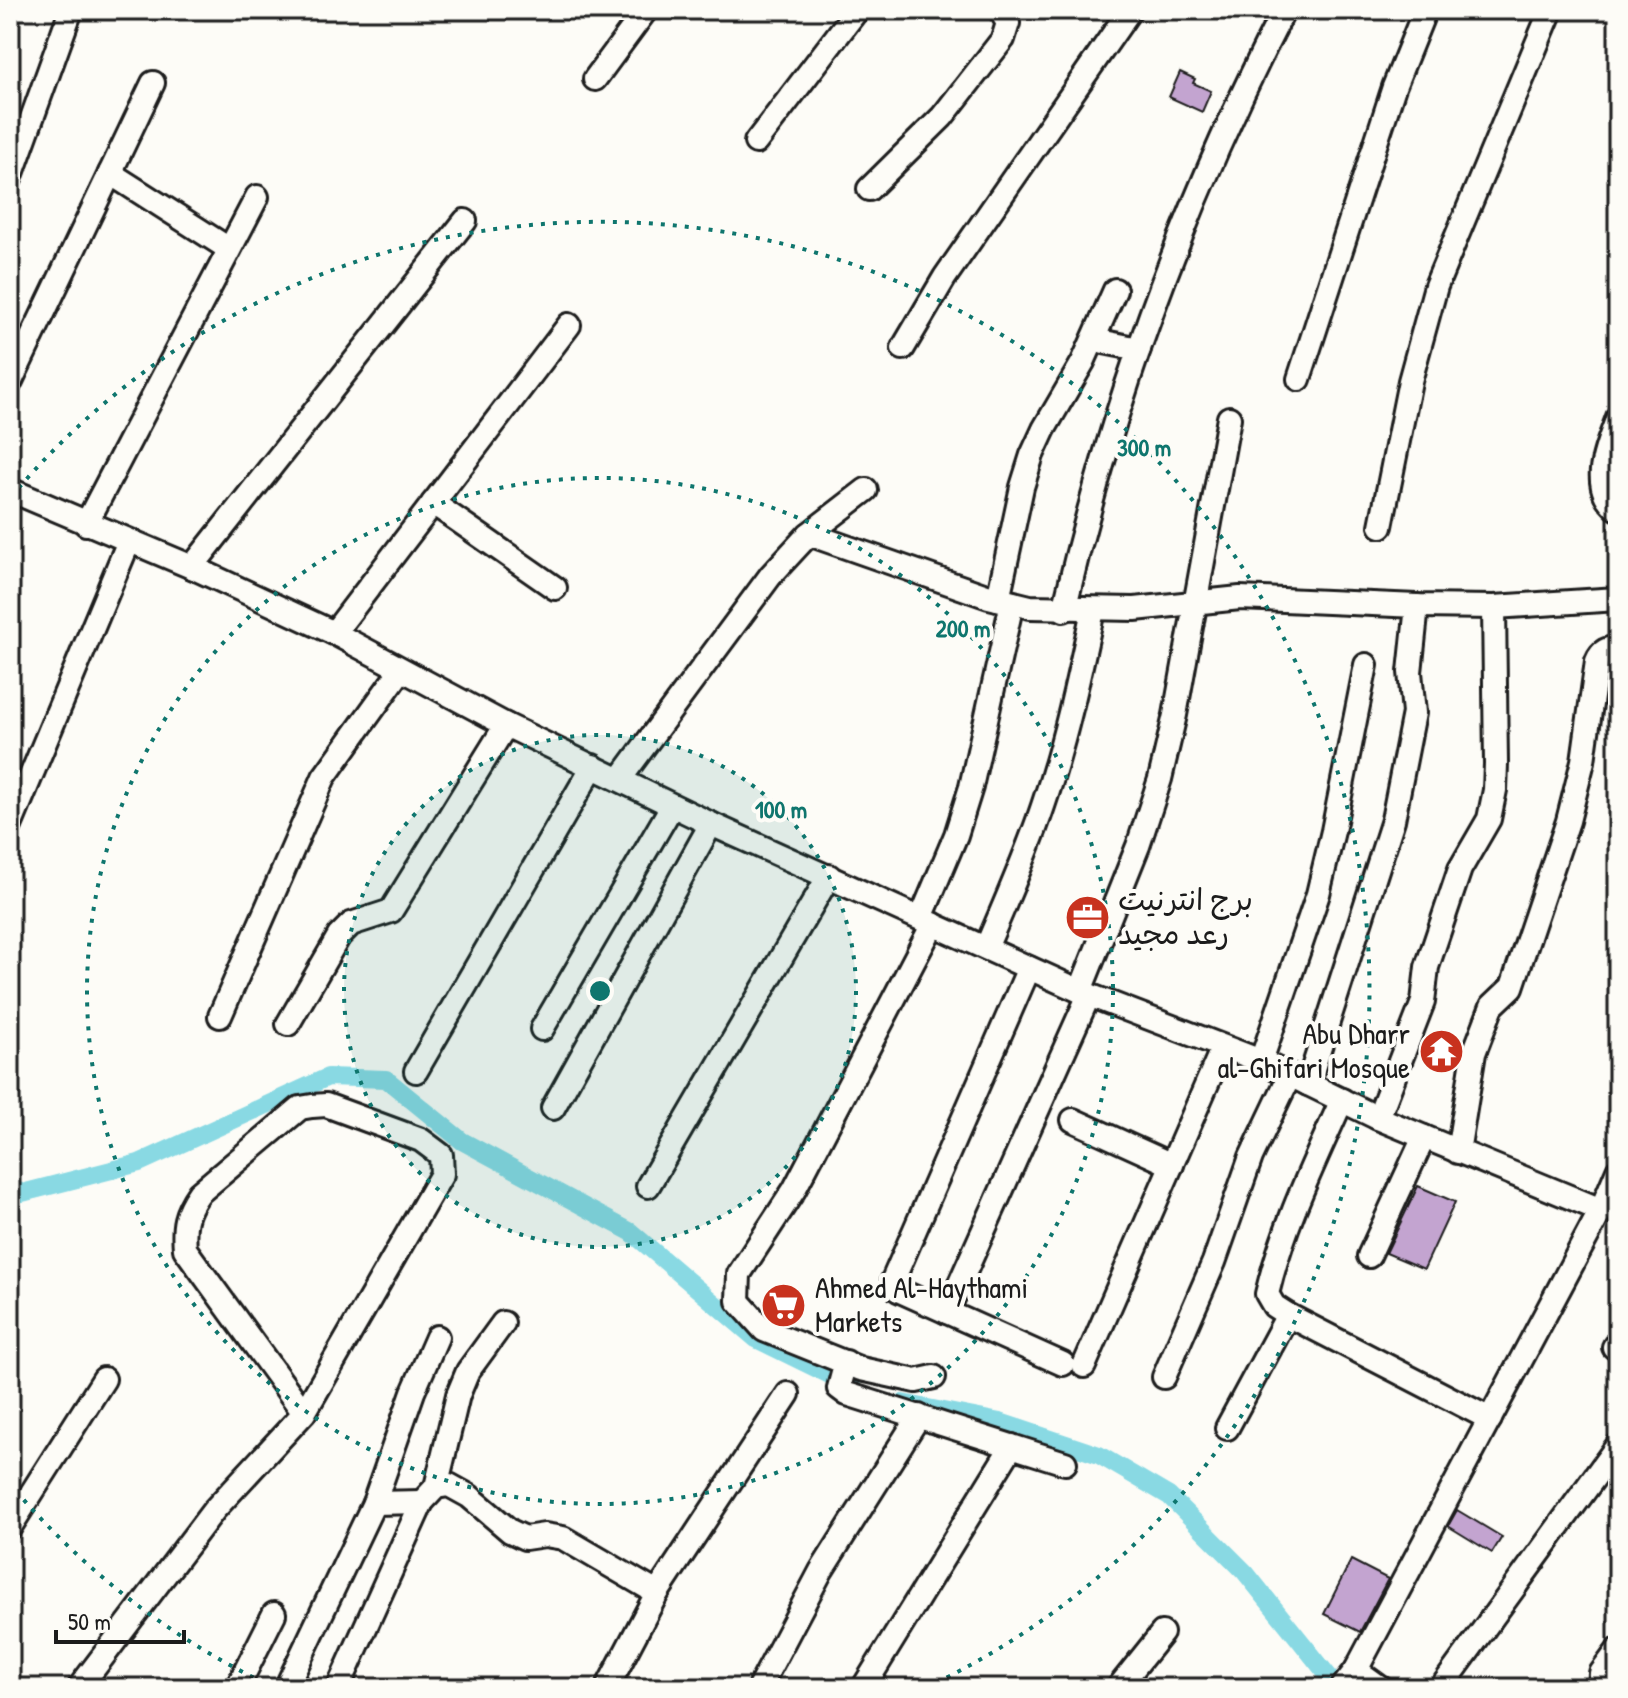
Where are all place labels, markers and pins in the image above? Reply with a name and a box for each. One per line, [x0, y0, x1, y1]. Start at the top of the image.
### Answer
place label: برج انترنيت رعد مجيد [1118, 879, 1253, 953]
office icon: برج انترنيت رعد مجيد [1063, 893, 1111, 941]
centre of rings [586, 977, 614, 1005]
place label: Abu Dharr al-Ghifari Mosque [1217, 1013, 1410, 1087]
temple icon: Abu Dharr al-Ghifari Mosque [1417, 1027, 1465, 1075]
place label: Ahmed Al-Haythami Markets [815, 1267, 1028, 1341]
supermarket icon: Ahmed Al-Haythami Markets [760, 1281, 808, 1329]

